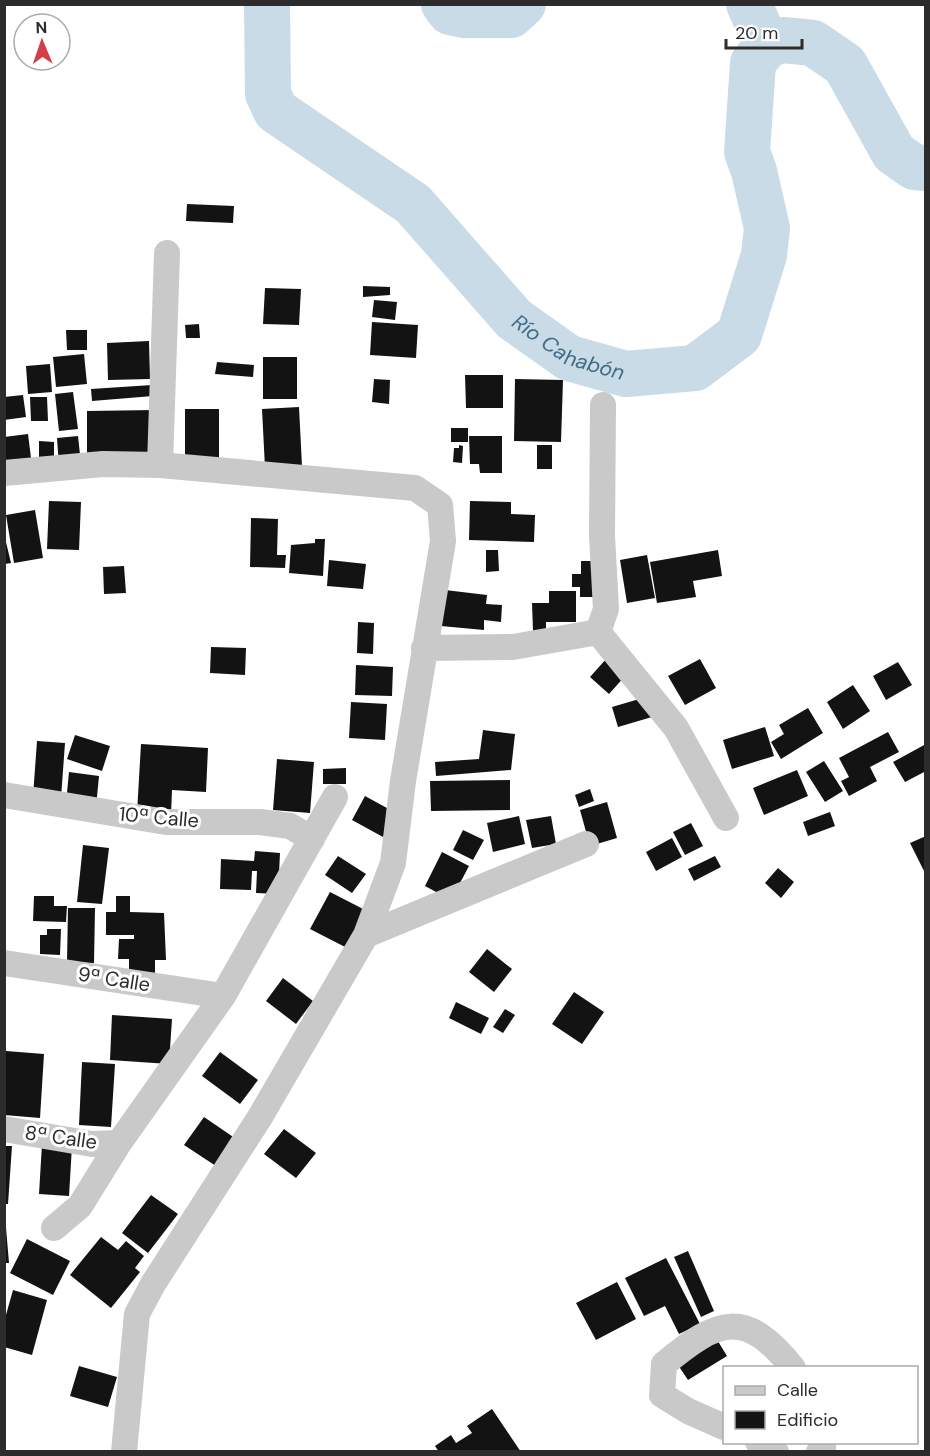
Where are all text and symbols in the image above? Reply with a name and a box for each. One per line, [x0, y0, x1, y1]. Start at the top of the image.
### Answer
north arrow [12, 12, 72, 72]
scale bar [726, 12, 802, 50]
text: N [35, 17, 48, 38]
text: 20 m [735, 21, 778, 45]
water label: Río Cahabón [506, 308, 628, 387]
street label: 10ª Calle [118, 801, 200, 833]
street label: 9ª Calle [76, 960, 152, 998]
street label: 8ª Calle [23, 1119, 99, 1155]
legend [723, 1366, 918, 1444]
text: Calle [777, 1378, 818, 1402]
text: Edificio [777, 1408, 838, 1432]

